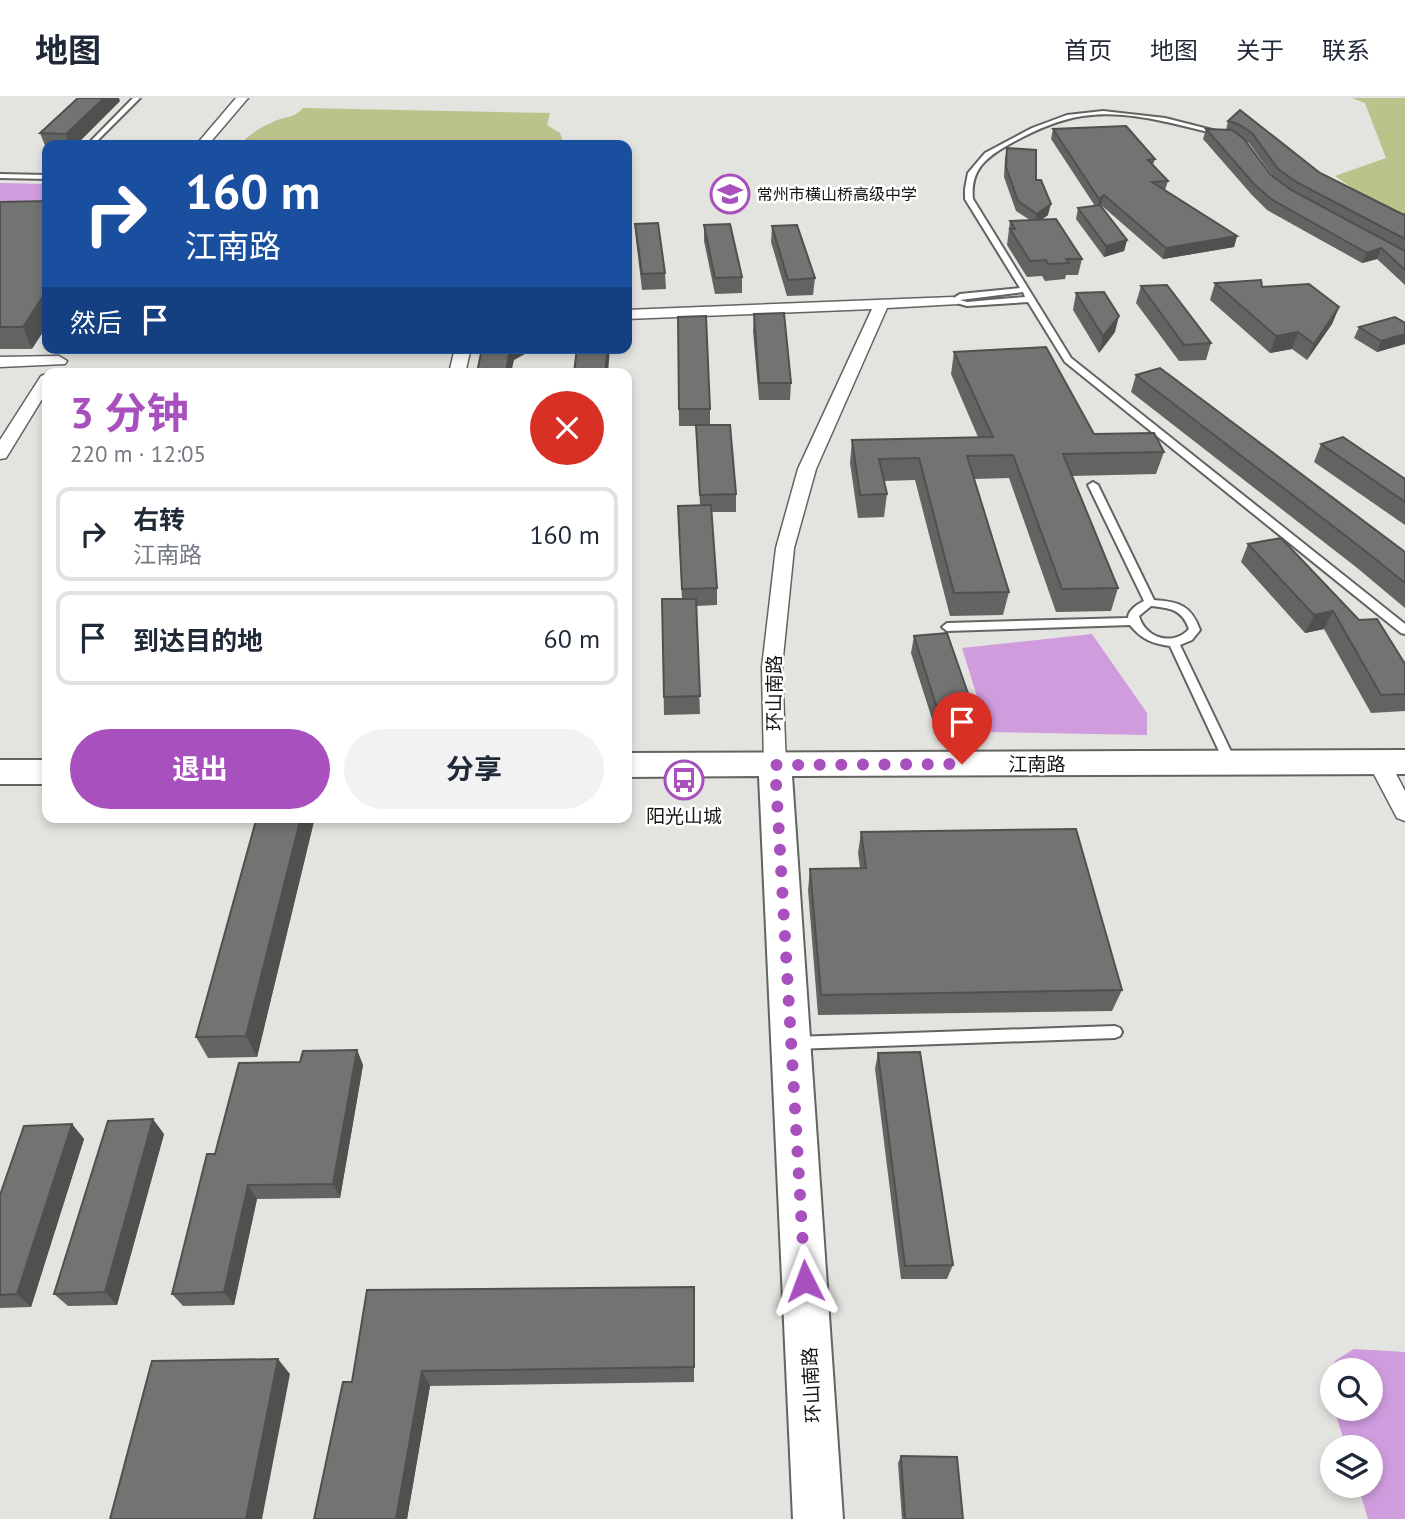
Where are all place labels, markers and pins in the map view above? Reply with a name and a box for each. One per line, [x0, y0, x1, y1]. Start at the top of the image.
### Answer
school or university icon: 常州市横山桥高级中学 [709, 173, 751, 215]
place label: 常州市横山桥高级中学 [757, 184, 917, 204]
pin [932, 692, 992, 764]
bus stop icon: 阳光山城 [663, 759, 705, 801]
place label: 阳光山城 [646, 804, 722, 828]

